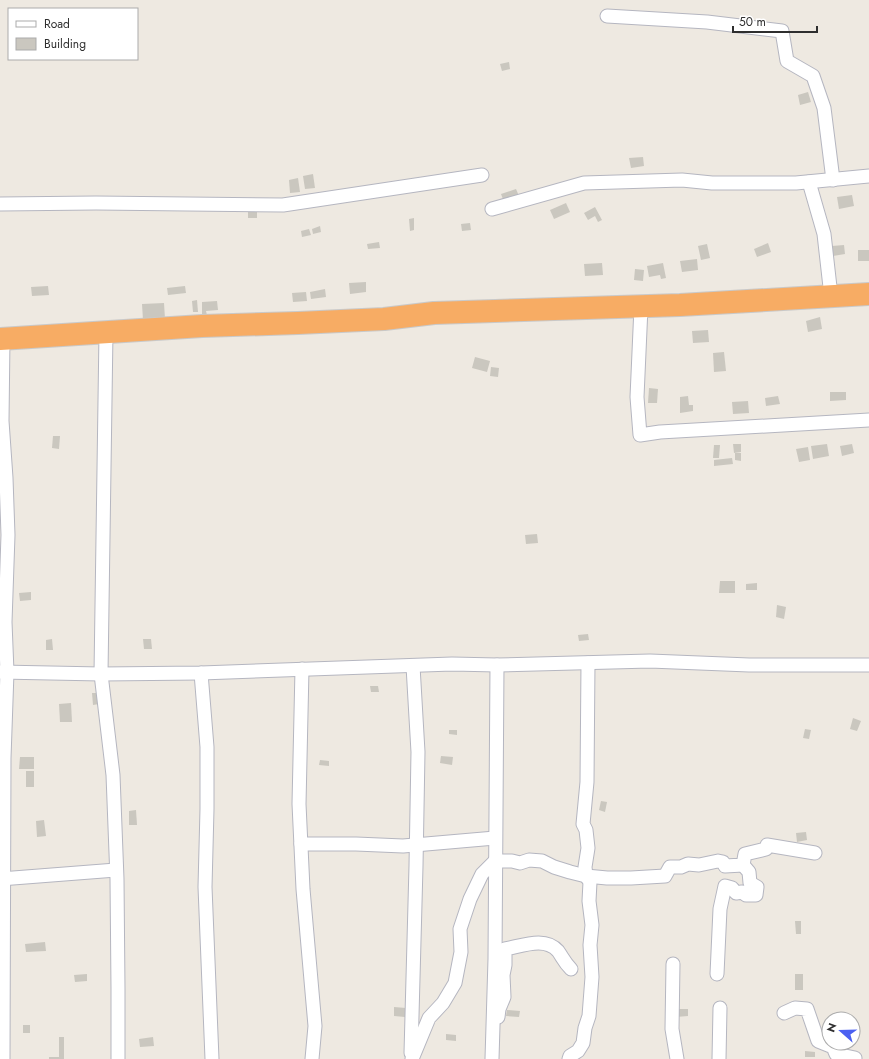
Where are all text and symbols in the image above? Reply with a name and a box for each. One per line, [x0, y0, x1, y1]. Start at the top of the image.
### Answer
legend [8, 8, 138, 60]
scale bar [733, 8, 817, 34]
text: 50 m [739, 13, 766, 31]
text: Road [44, 15, 70, 33]
text: Building [44, 35, 86, 53]
north arrow [821, 1011, 861, 1051]
text: N [823, 1021, 841, 1034]

